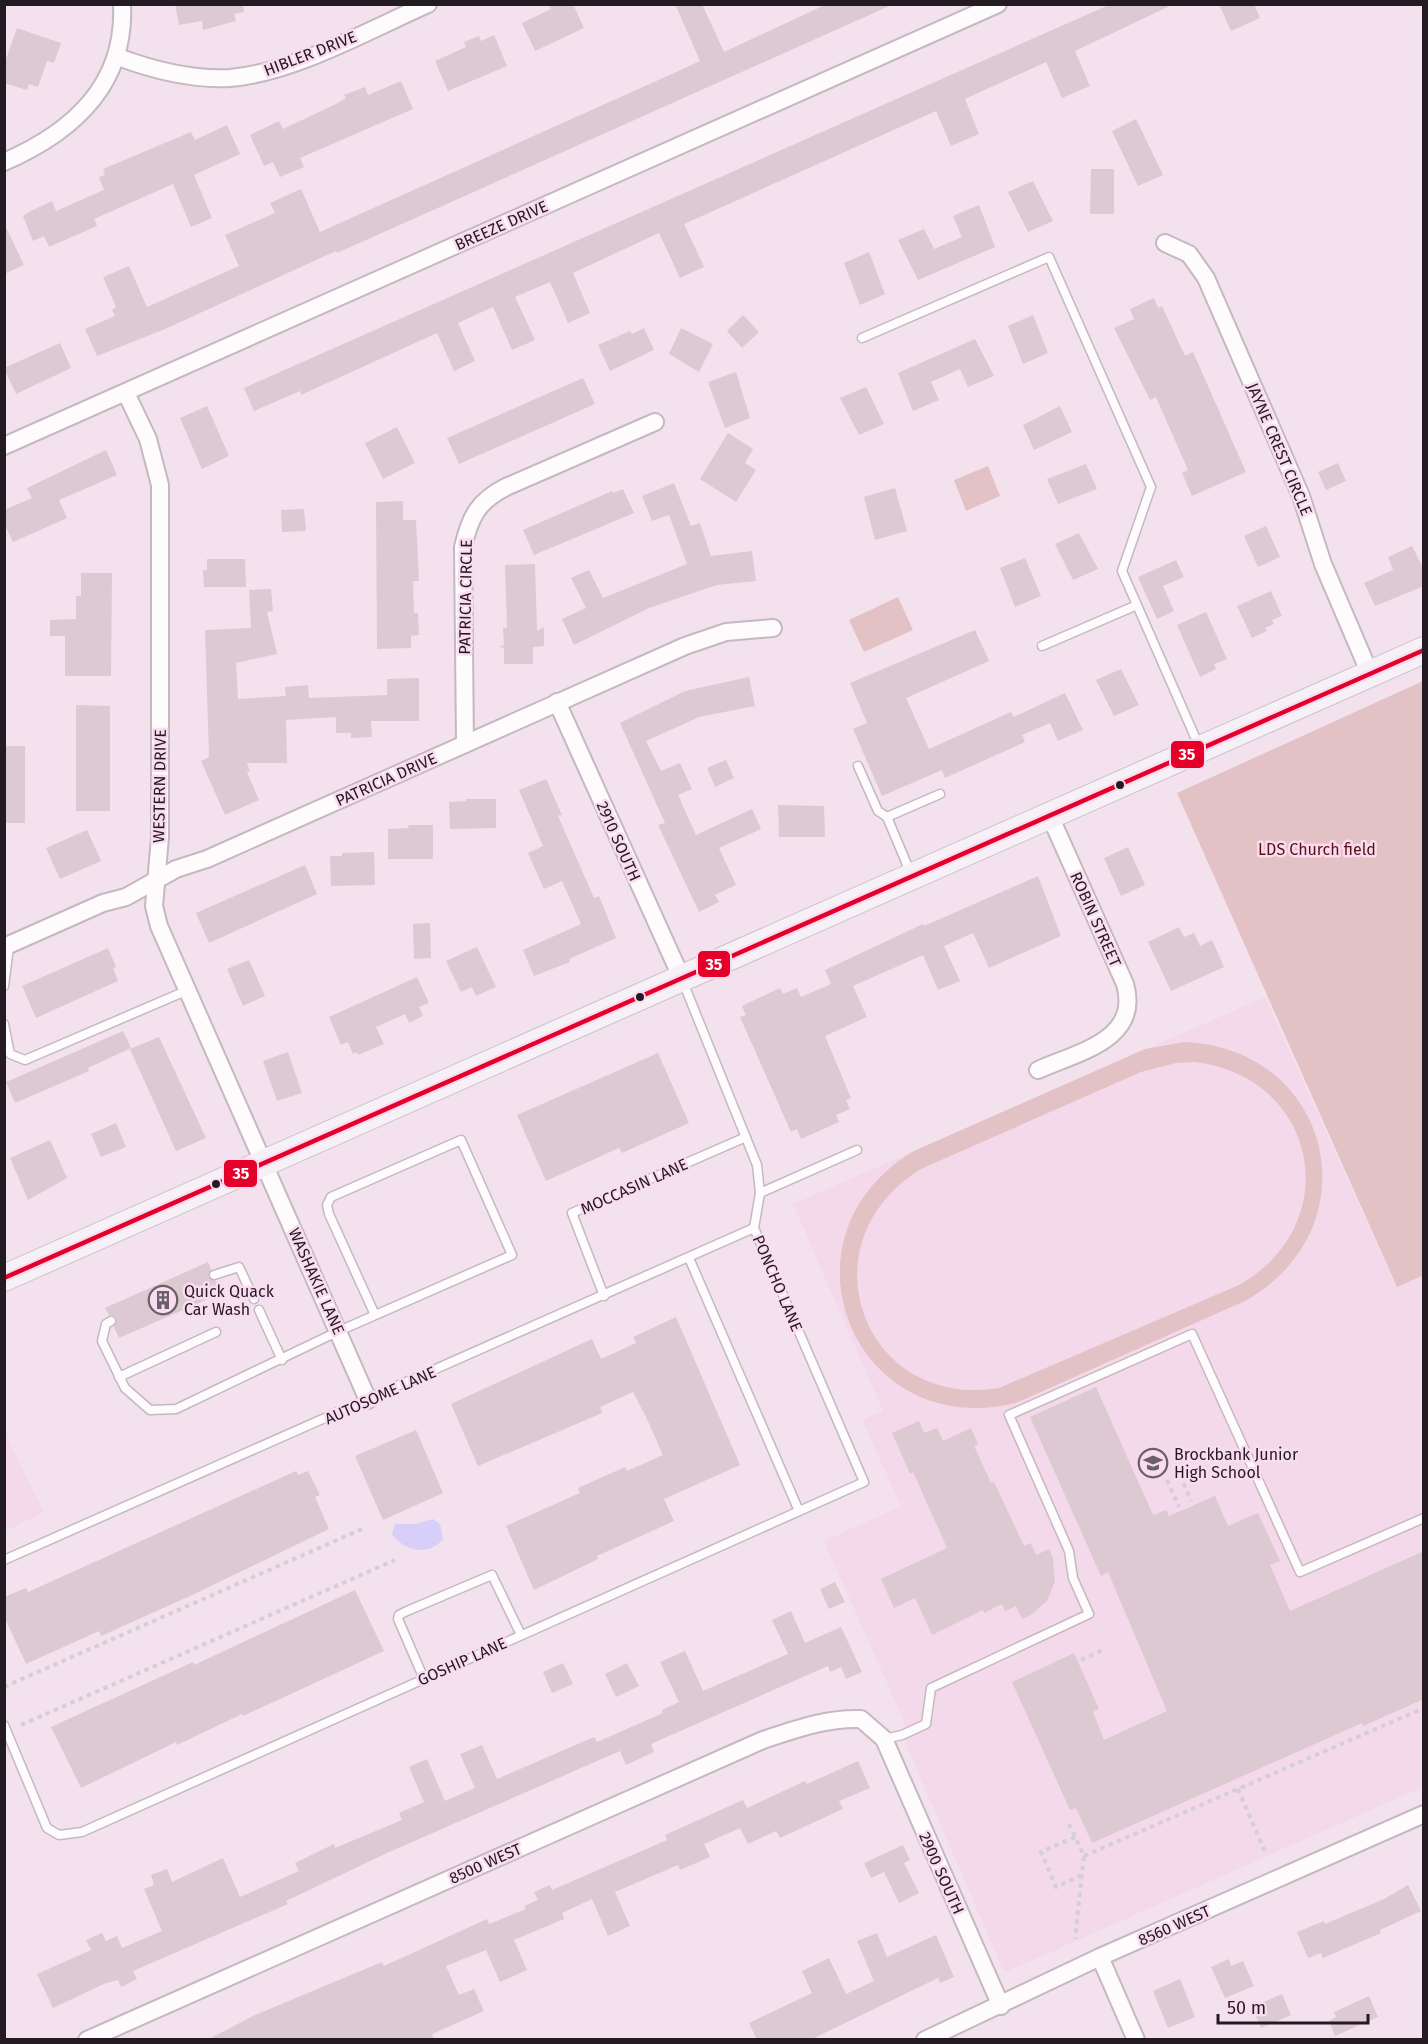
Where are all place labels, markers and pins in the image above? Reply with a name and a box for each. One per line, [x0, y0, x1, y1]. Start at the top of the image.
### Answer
unlabelled marker [1114, 779, 1126, 791]
unlabelled marker [634, 991, 646, 1003]
unlabelled marker [210, 1178, 222, 1190]
place label: Quick Quack Car Wash [184, 1282, 275, 1319]
building icon: Quick Quack Car Wash [147, 1284, 179, 1316]
place label: Brockbank Junior High School [1174, 1445, 1299, 1482]
school or university icon: Brockbank Junior High School [1137, 1447, 1169, 1479]

